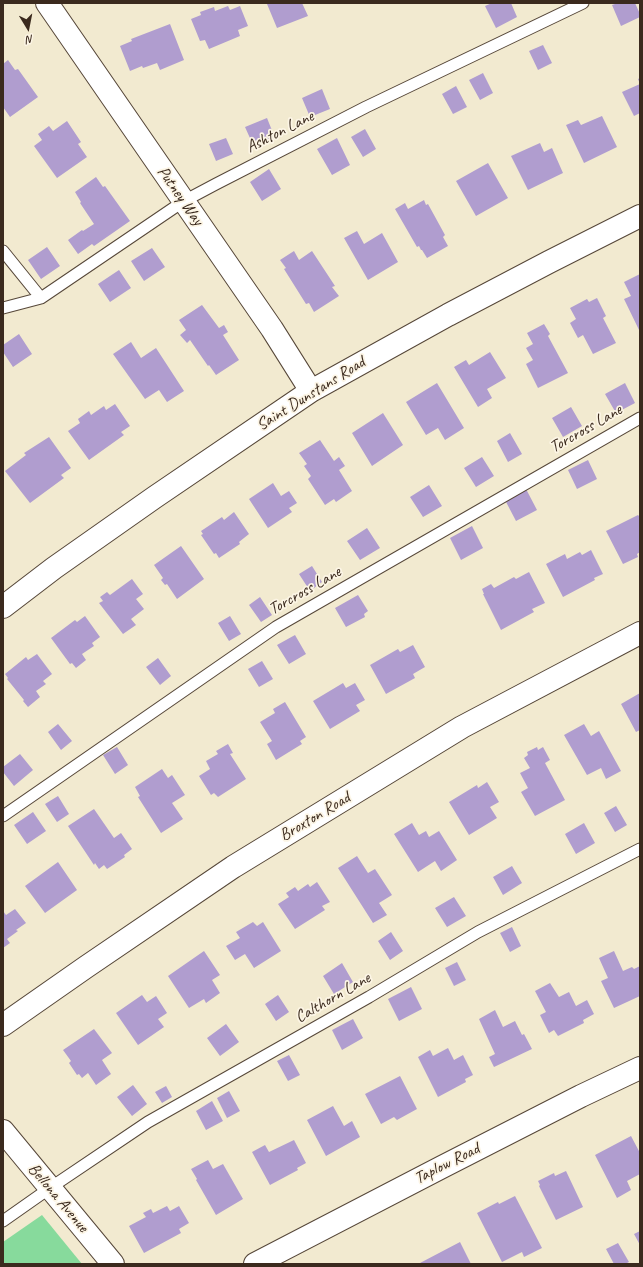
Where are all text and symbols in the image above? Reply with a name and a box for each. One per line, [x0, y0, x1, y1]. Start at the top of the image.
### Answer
north arrow [8, 8, 48, 48]
text: N [26, 32, 35, 47]
street label: Ashton Lane [243, 106, 317, 158]
street label: Putney Way [152, 163, 208, 229]
street label: Saint Dunstans Road [253, 352, 369, 436]
street label: Torcross Lane [546, 400, 626, 458]
street label: Torcross Lane [265, 562, 345, 620]
street label: Broxton Road [276, 788, 354, 846]
street label: Calthorn Lane [292, 968, 374, 1028]
street label: Taplow Road [411, 1139, 483, 1189]
street label: Bellona Avenue [23, 1159, 93, 1237]

